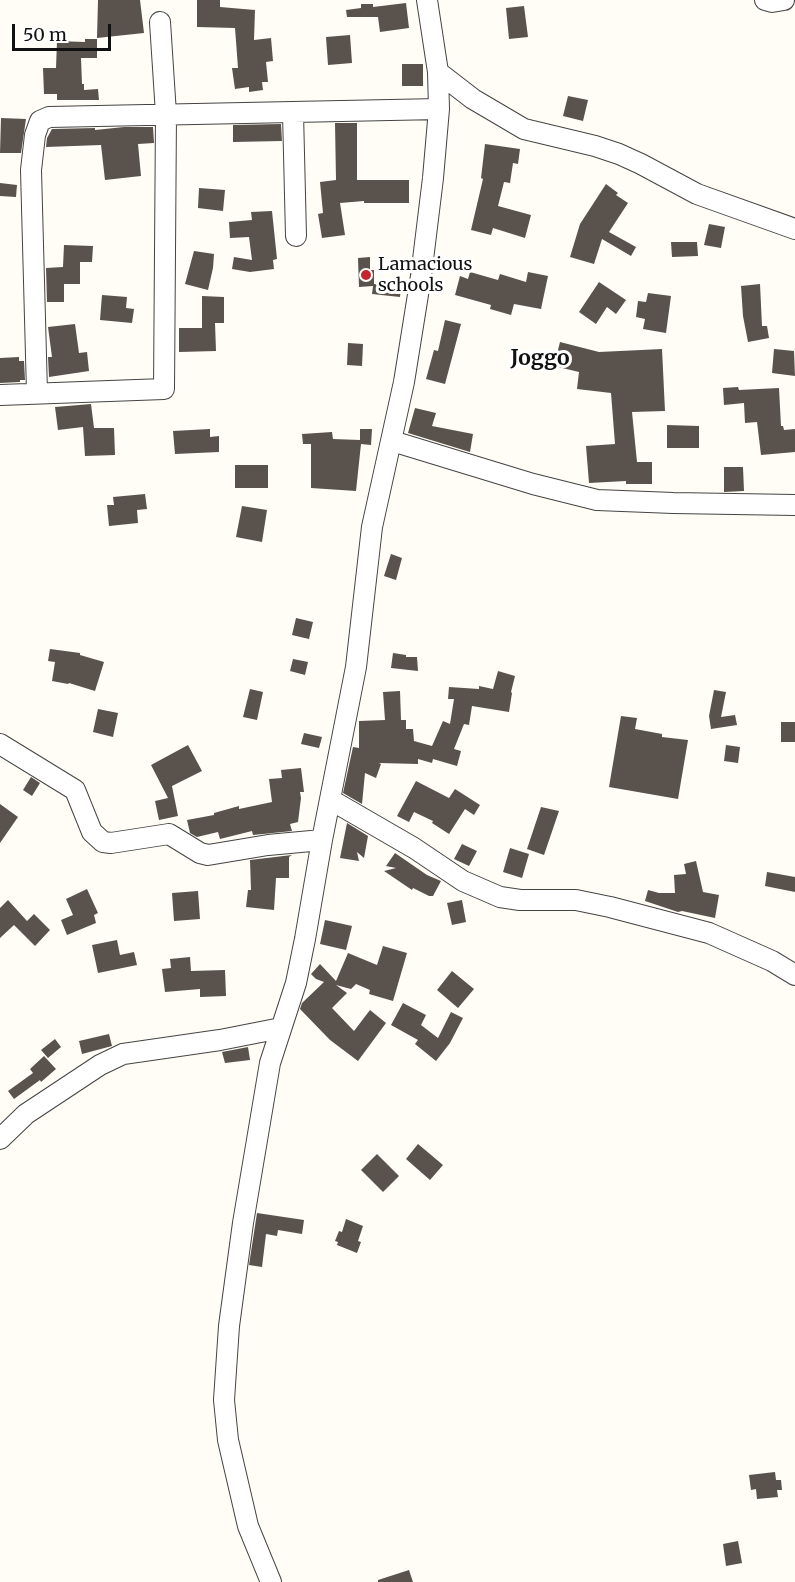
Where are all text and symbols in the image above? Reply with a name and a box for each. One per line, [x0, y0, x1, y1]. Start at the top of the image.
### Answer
scale bar [15, 12, 114, 50]
text: 50 m [23, 23, 67, 46]
place label: Lamacious schools [378, 254, 472, 296]
marker: Lamacious schools [359, 268, 373, 282]
district label: Joggo [511, 346, 569, 372]

